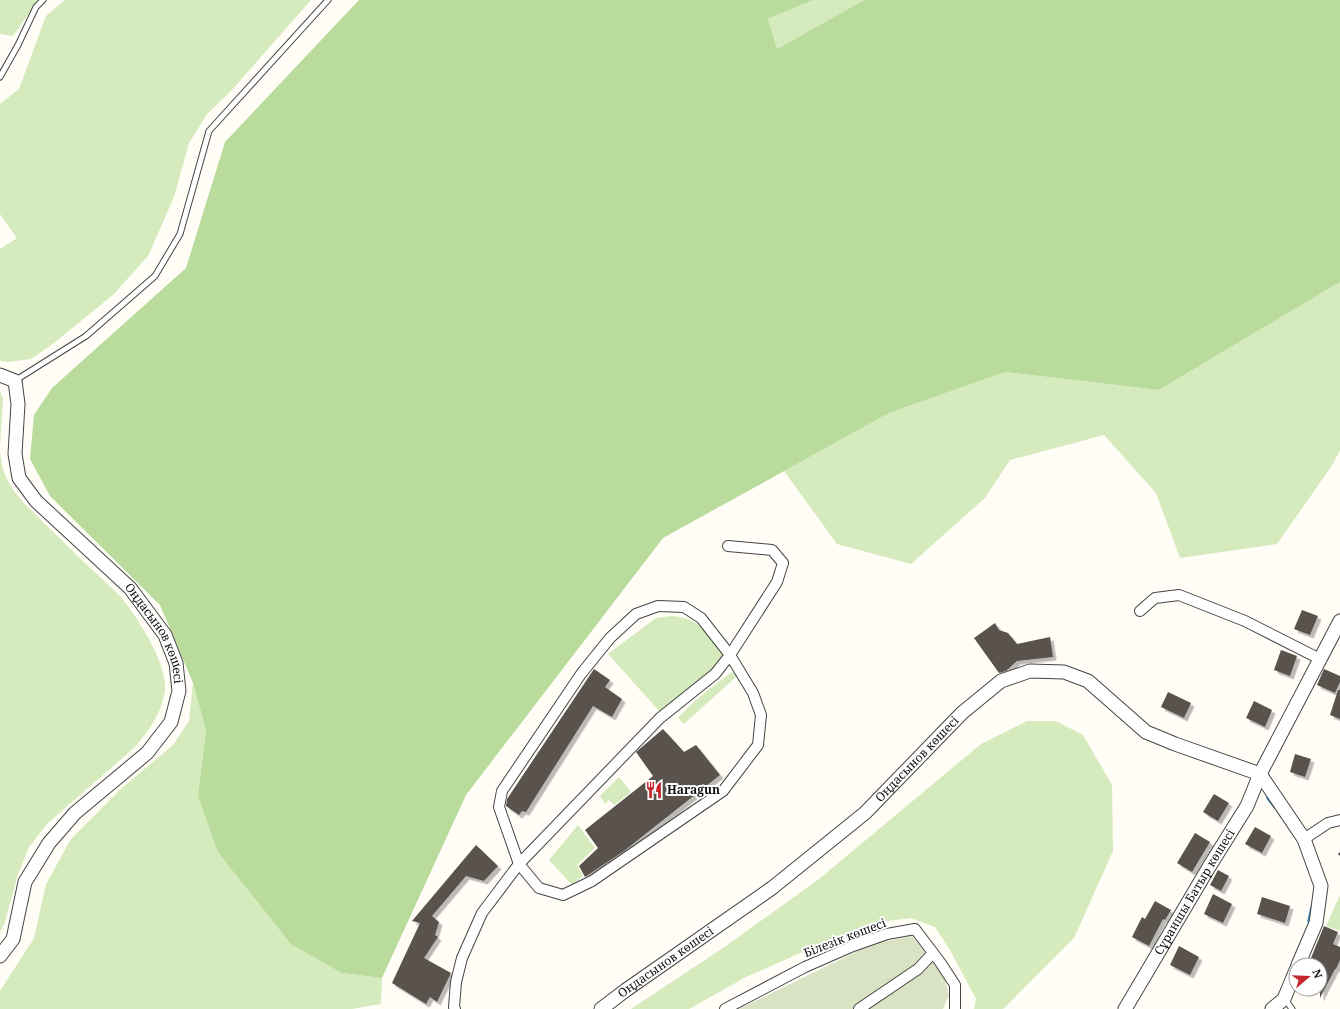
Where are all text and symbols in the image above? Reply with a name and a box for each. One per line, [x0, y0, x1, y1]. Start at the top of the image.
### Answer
street label: Оңдасынов көшесі [121, 579, 187, 684]
street label: Оңдасынов көшесі [871, 712, 963, 806]
restaurant icon: Haragun [644, 780, 664, 800]
place label: Haragun [667, 781, 720, 798]
street label: Сұраншы Батыр көшесі [1150, 826, 1239, 958]
street label: Білезік көшесі [801, 914, 889, 961]
street label: Оңдасынов көшесі [614, 922, 717, 1001]
north arrow [1288, 957, 1328, 997]
text: N [1309, 967, 1327, 980]

